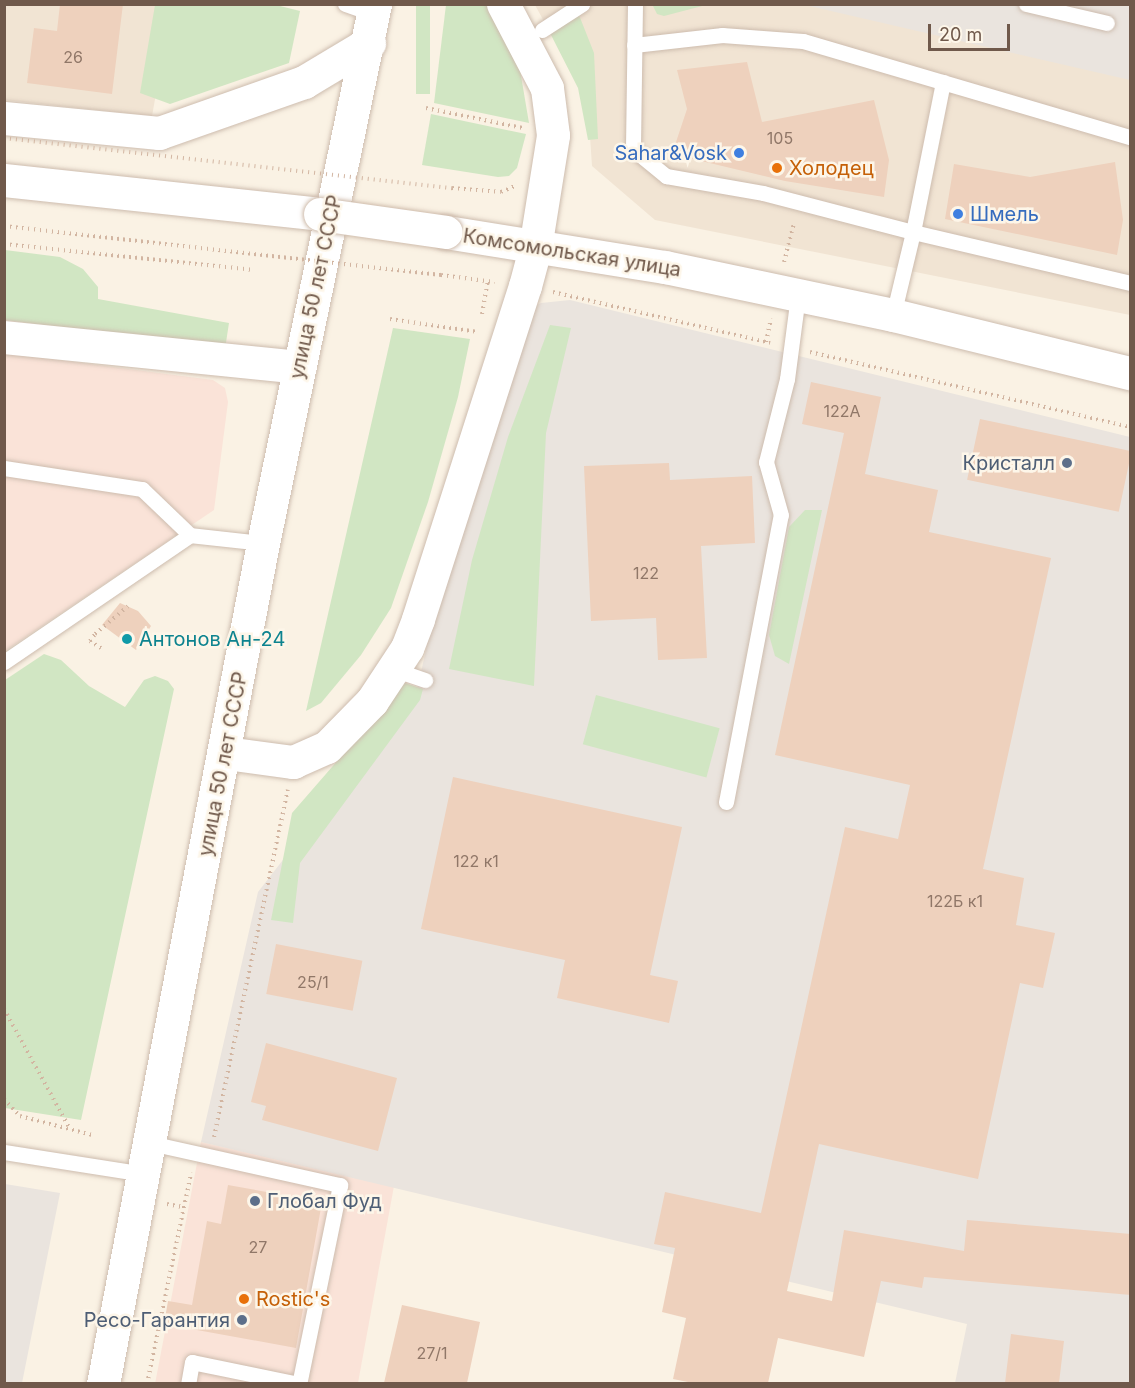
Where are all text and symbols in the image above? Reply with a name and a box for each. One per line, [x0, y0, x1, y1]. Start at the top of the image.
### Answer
scale bar [931, 12, 1014, 50]
text: 20 m [939, 24, 982, 45]
house number: 26 [63, 47, 83, 67]
house number: 105 [767, 128, 793, 148]
place label: Sahar&Vosk [614, 141, 727, 165]
marker: Sahar&Vosk [732, 146, 746, 160]
place label: Холодец [789, 156, 874, 180]
marker: Холодец [770, 161, 784, 175]
street label: улица 50 лет СССР [285, 193, 347, 381]
place label: Шмель [970, 202, 1039, 226]
marker: Шмель [951, 207, 965, 221]
street label: Комсомольская улица [461, 224, 683, 282]
house number: 122А [823, 401, 861, 421]
place label: Кристалл [963, 451, 1055, 475]
marker: Кристалл [1060, 456, 1074, 470]
house number: 122 [633, 563, 659, 583]
place label: Антонов Ан-24 [139, 627, 285, 651]
marker: Антонов Ан-24 [120, 632, 134, 646]
street label: улица 50 лет СССР [193, 670, 253, 858]
house number: 122 к1 [453, 851, 499, 871]
house number: 122Б к1 [927, 891, 983, 911]
house number: 25/1 [297, 972, 329, 992]
place label: Глобал Фуд [267, 1189, 382, 1213]
marker: Глобал Фуд [248, 1194, 262, 1208]
house number: 27 [249, 1237, 267, 1257]
place label: Rostic's [256, 1287, 330, 1311]
marker: Rostic's [237, 1292, 251, 1306]
place label: Ресо-Гарантия [84, 1308, 230, 1332]
marker: Ресо-Гарантия [235, 1313, 249, 1327]
house number: 27/1 [416, 1343, 448, 1363]

